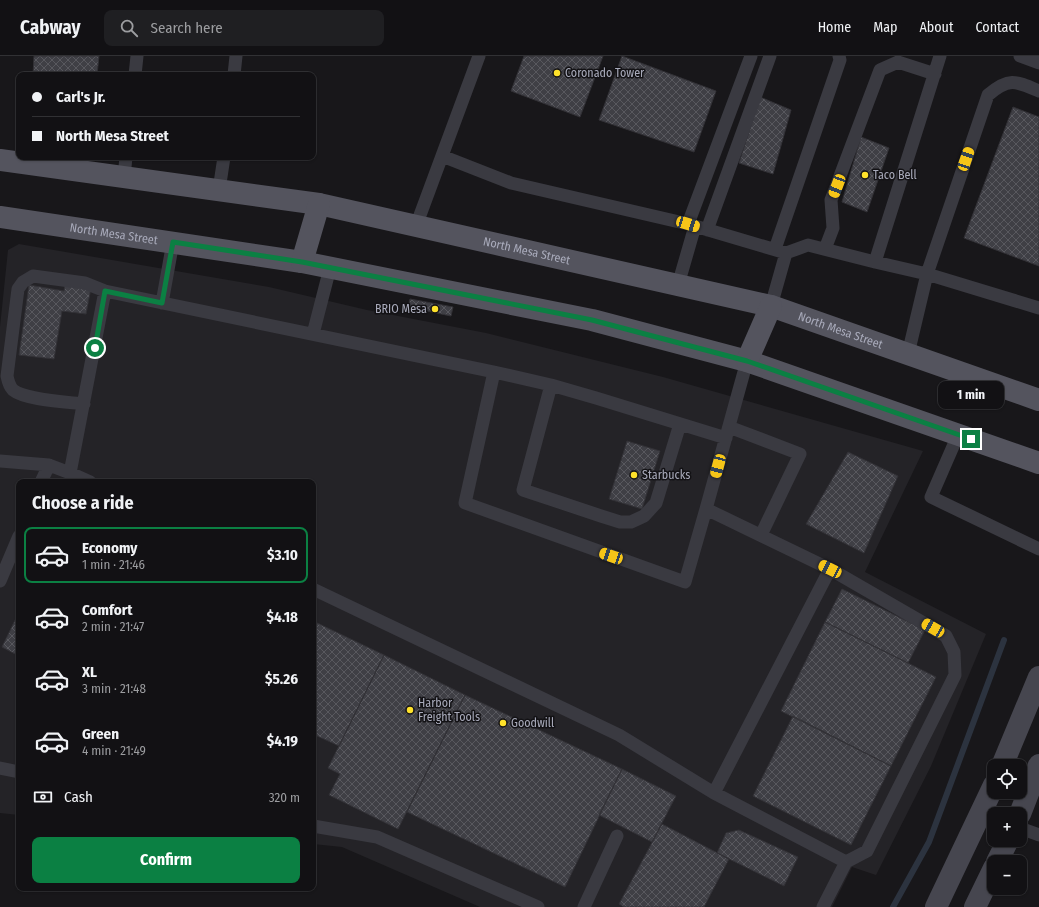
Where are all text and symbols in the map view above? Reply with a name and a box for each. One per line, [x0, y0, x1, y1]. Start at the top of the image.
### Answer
search box [104, 10, 384, 46]
text: Cabway [20, 16, 80, 39]
icon: search [118, 17, 140, 39]
text: Search here [150, 19, 223, 37]
text: Home [818, 19, 851, 36]
text: Map [873, 19, 897, 36]
text: About [919, 19, 954, 36]
text: Contact [976, 19, 1019, 36]
place label: Coronado Tower [565, 66, 645, 80]
marker: Coronado Tower [552, 68, 562, 78]
text: Carl's Jr. [56, 88, 106, 106]
text: North Mesa Street [56, 127, 169, 145]
car [956, 146, 976, 172]
place label: Taco Bell [873, 168, 917, 182]
marker: Taco Bell [860, 170, 870, 180]
car [827, 173, 847, 199]
car [675, 215, 701, 233]
street label: North Mesa Street [69, 220, 159, 247]
street label: North Mesa Street [482, 234, 572, 267]
place label: BRIO Mesa [375, 302, 427, 316]
marker: BRIO Mesa [430, 304, 440, 314]
street label: North Mesa Street [796, 309, 885, 352]
route start [86, 339, 104, 357]
callout: 1 min [938, 381, 1004, 409]
text: 1 min [957, 387, 985, 402]
route end [962, 430, 980, 448]
car [709, 453, 727, 479]
place label: Starbucks [642, 468, 690, 482]
marker: Starbucks [629, 470, 639, 480]
text: Choose a ride [32, 492, 134, 514]
icon: car [34, 537, 70, 573]
text: Economy [82, 539, 137, 557]
text: $3.10 [267, 546, 298, 564]
car [598, 546, 624, 566]
text: 1 min · 21:46 [82, 557, 145, 572]
car [817, 558, 843, 580]
icon: car [34, 599, 70, 635]
text: Comfort [82, 601, 133, 619]
text: $4.18 [267, 608, 298, 626]
car [920, 617, 946, 639]
text: 2 min · 21:47 [82, 619, 144, 634]
icon: car [34, 661, 70, 697]
text: XL [82, 663, 97, 681]
text: $5.26 [265, 670, 298, 688]
text: 3 min · 21:48 [82, 681, 146, 696]
place label: Harbor Freight Tools [418, 696, 480, 724]
marker: Harbor Freight Tools [405, 705, 415, 715]
place label: Goodwill [511, 716, 554, 730]
marker: Goodwill [498, 718, 508, 728]
icon: car [34, 723, 70, 759]
text: Green [82, 725, 119, 743]
text: $4.19 [267, 732, 298, 750]
text: 4 min · 21:49 [82, 743, 146, 758]
map controls [987, 759, 1027, 895]
button: locate [987, 759, 1027, 799]
icon: cash [32, 786, 54, 808]
text: Cash [64, 788, 93, 806]
text: 320 m [269, 790, 300, 805]
button: + [987, 807, 1027, 847]
button: Confirm [32, 837, 300, 883]
button: − [987, 855, 1027, 895]

